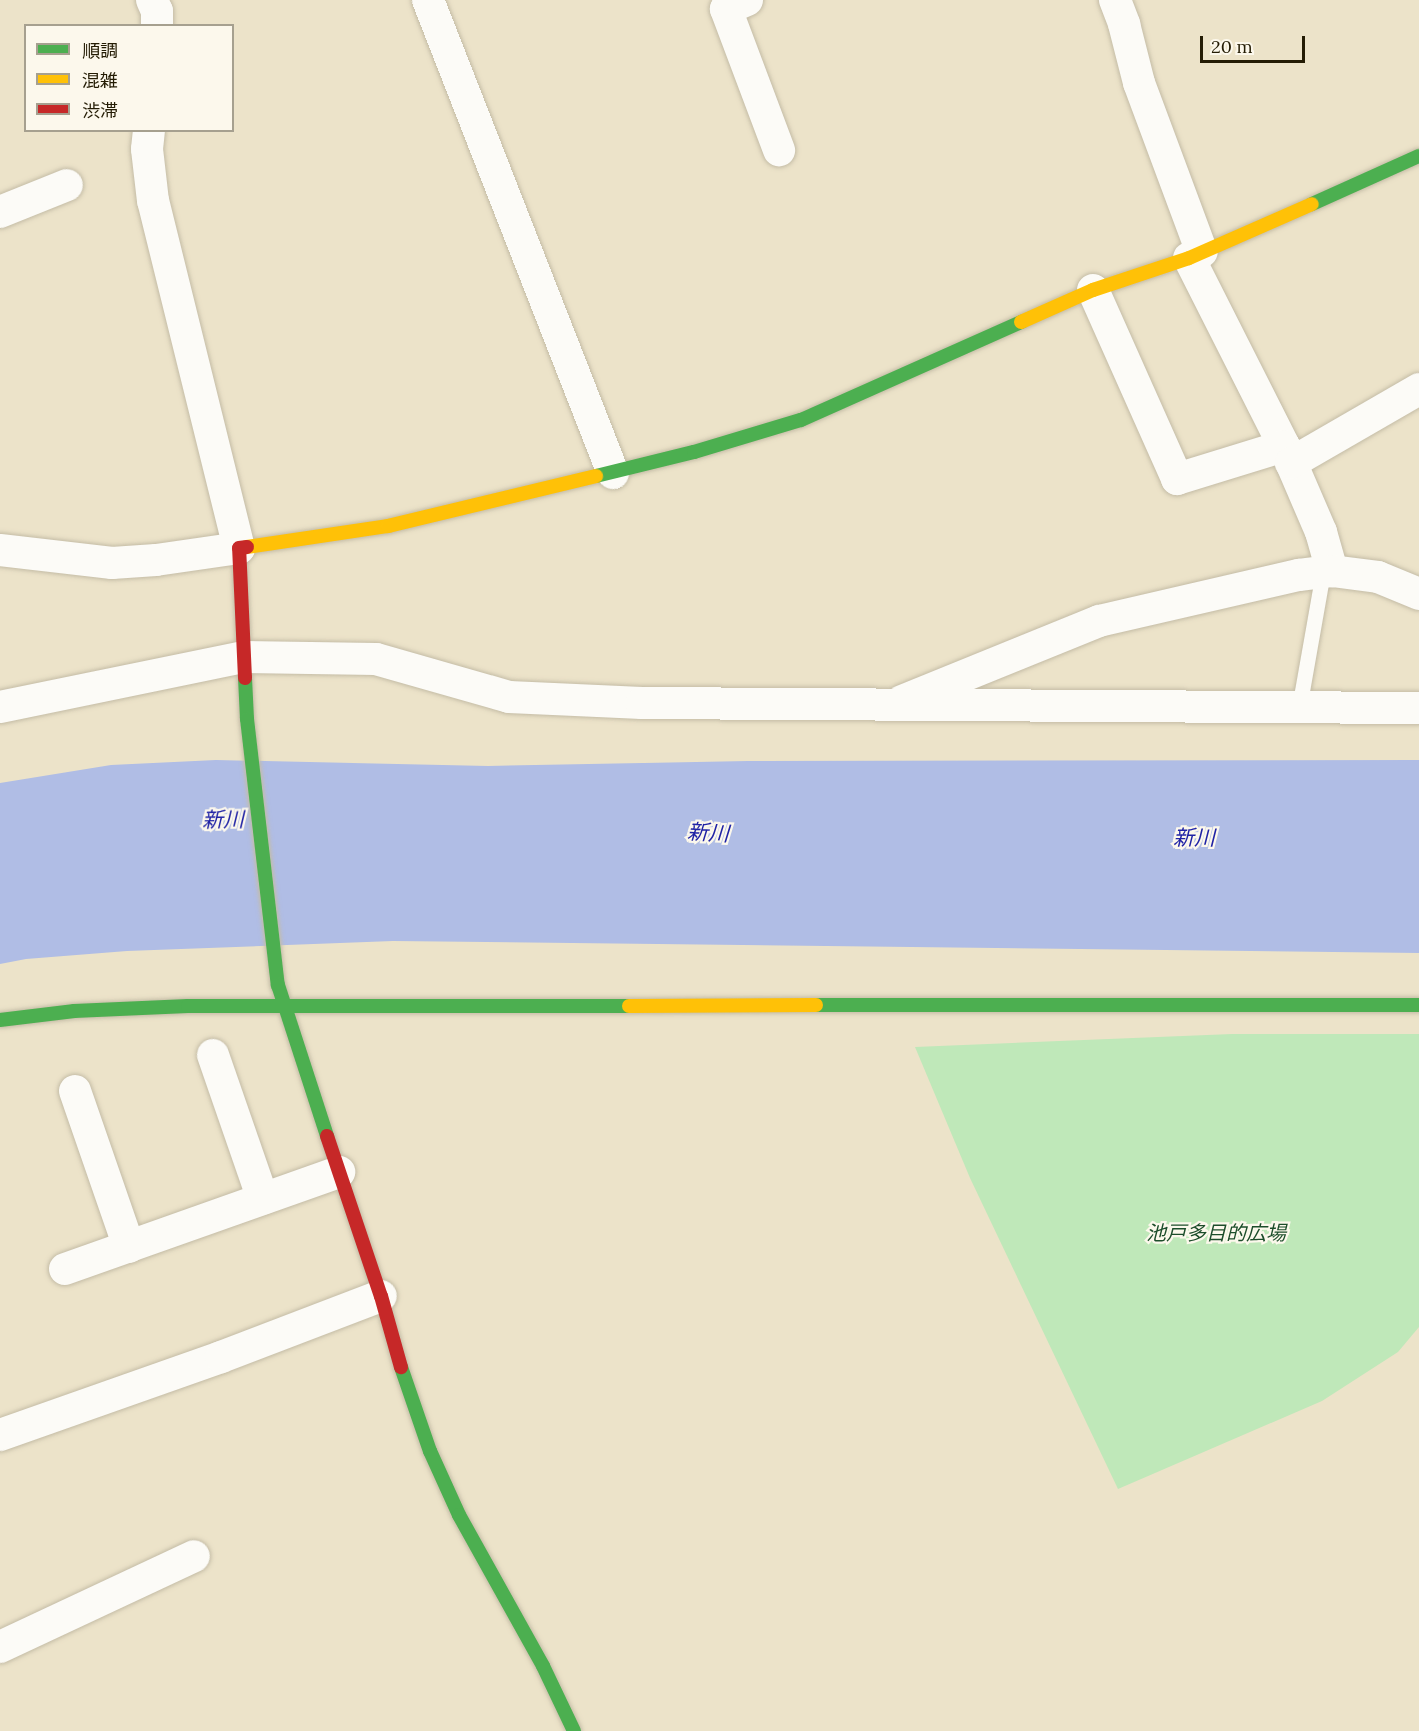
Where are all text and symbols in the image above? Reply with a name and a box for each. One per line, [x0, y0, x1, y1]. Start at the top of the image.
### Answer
legend [24, 24, 234, 132]
scale bar [1203, 24, 1308, 62]
text: 20 m [1211, 35, 1253, 58]
text: 順調 [82, 39, 118, 62]
text: 混雑 [82, 69, 118, 92]
text: 渋滞 [82, 99, 118, 122]
water label: 新川 [202, 807, 244, 833]
water label: 新川 [686, 819, 730, 847]
water label: 新川 [1173, 825, 1215, 851]
park label: 池戸多目的広場 [1146, 1220, 1286, 1244]

